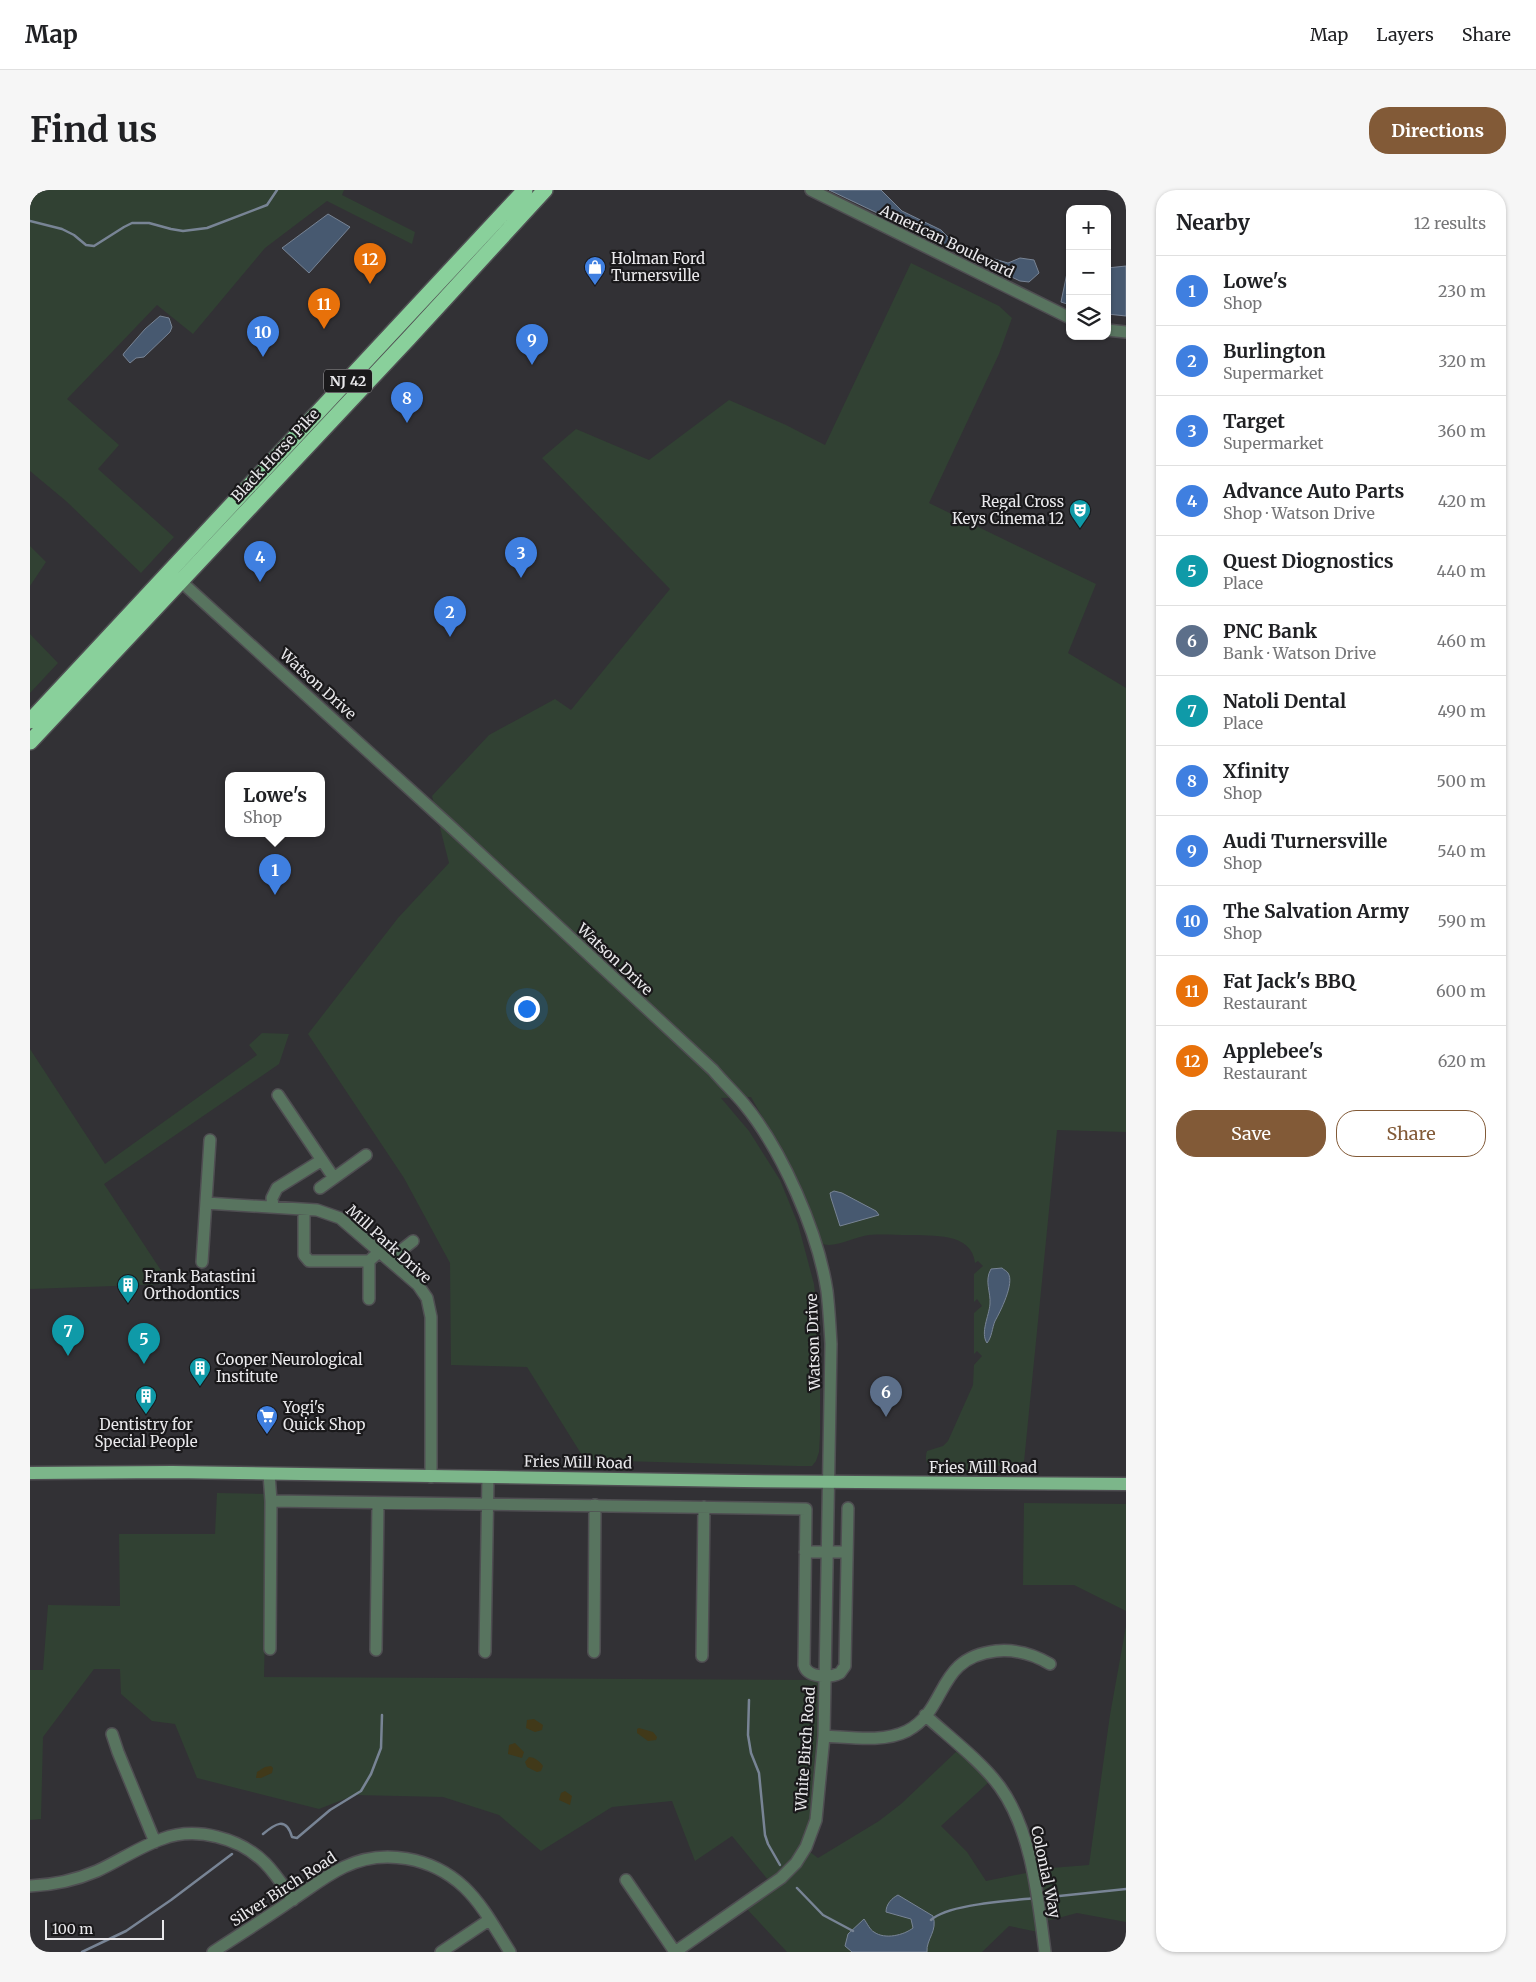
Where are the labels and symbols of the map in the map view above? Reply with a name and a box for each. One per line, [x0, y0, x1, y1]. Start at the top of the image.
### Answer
street label: American Boulevard [876, 200, 1017, 282]
pin: 12 [354, 243, 386, 284]
place label: Holman Ford Turnersville [611, 249, 705, 285]
shop icon: Holman Ford Turnersville [583, 255, 607, 286]
pin: 11 [308, 288, 340, 329]
pin: 10 [247, 316, 279, 357]
pin: 9 [516, 324, 548, 365]
road number: NJ 42 [324, 370, 372, 392]
pin: 8 [391, 382, 423, 423]
street label: Black Horse Pike [227, 404, 323, 506]
place label: Regal Cross Keys Cinema 12 [952, 492, 1064, 528]
theatre icon: Regal Cross Keys Cinema 12 [1068, 498, 1092, 529]
pin: 3 [505, 537, 537, 578]
pin: 4 [244, 541, 276, 582]
pin: 2 [434, 596, 466, 637]
street label: Watson Drive [275, 644, 360, 724]
pin: 1 [259, 854, 291, 895]
street label: Watson Drive [572, 918, 657, 999]
your location [514, 996, 540, 1022]
street label: Mill Park Drive [342, 1201, 436, 1287]
place label: Frank Batastini Orthodontics [144, 1267, 256, 1303]
building icon: Frank Batastini Orthodontics [116, 1273, 140, 1304]
street label: Watson Drive [802, 1293, 824, 1392]
pin: 7 [52, 1315, 84, 1356]
pin: 5 [128, 1323, 160, 1364]
place label: Cooper Neurological Institute [216, 1350, 363, 1386]
building icon: Cooper Neurological Institute [188, 1356, 212, 1387]
pin: 6 [870, 1376, 902, 1417]
building icon: Dentistry for Special People [134, 1384, 158, 1415]
place label: Yogi's Quick Shop [282, 1398, 365, 1434]
supermarket icon: Yogi's Quick Shop [255, 1404, 279, 1435]
place label: Dentistry for Special People [95, 1415, 198, 1451]
street label: Fries Mill Road [524, 1452, 632, 1472]
street label: Fries Mill Road [929, 1458, 1037, 1477]
street label: White Birch Road [791, 1686, 819, 1813]
street label: Colonial Way [1027, 1824, 1065, 1920]
street label: Silver Birch Road [226, 1848, 340, 1930]
scale bar [45, 1917, 164, 1940]

